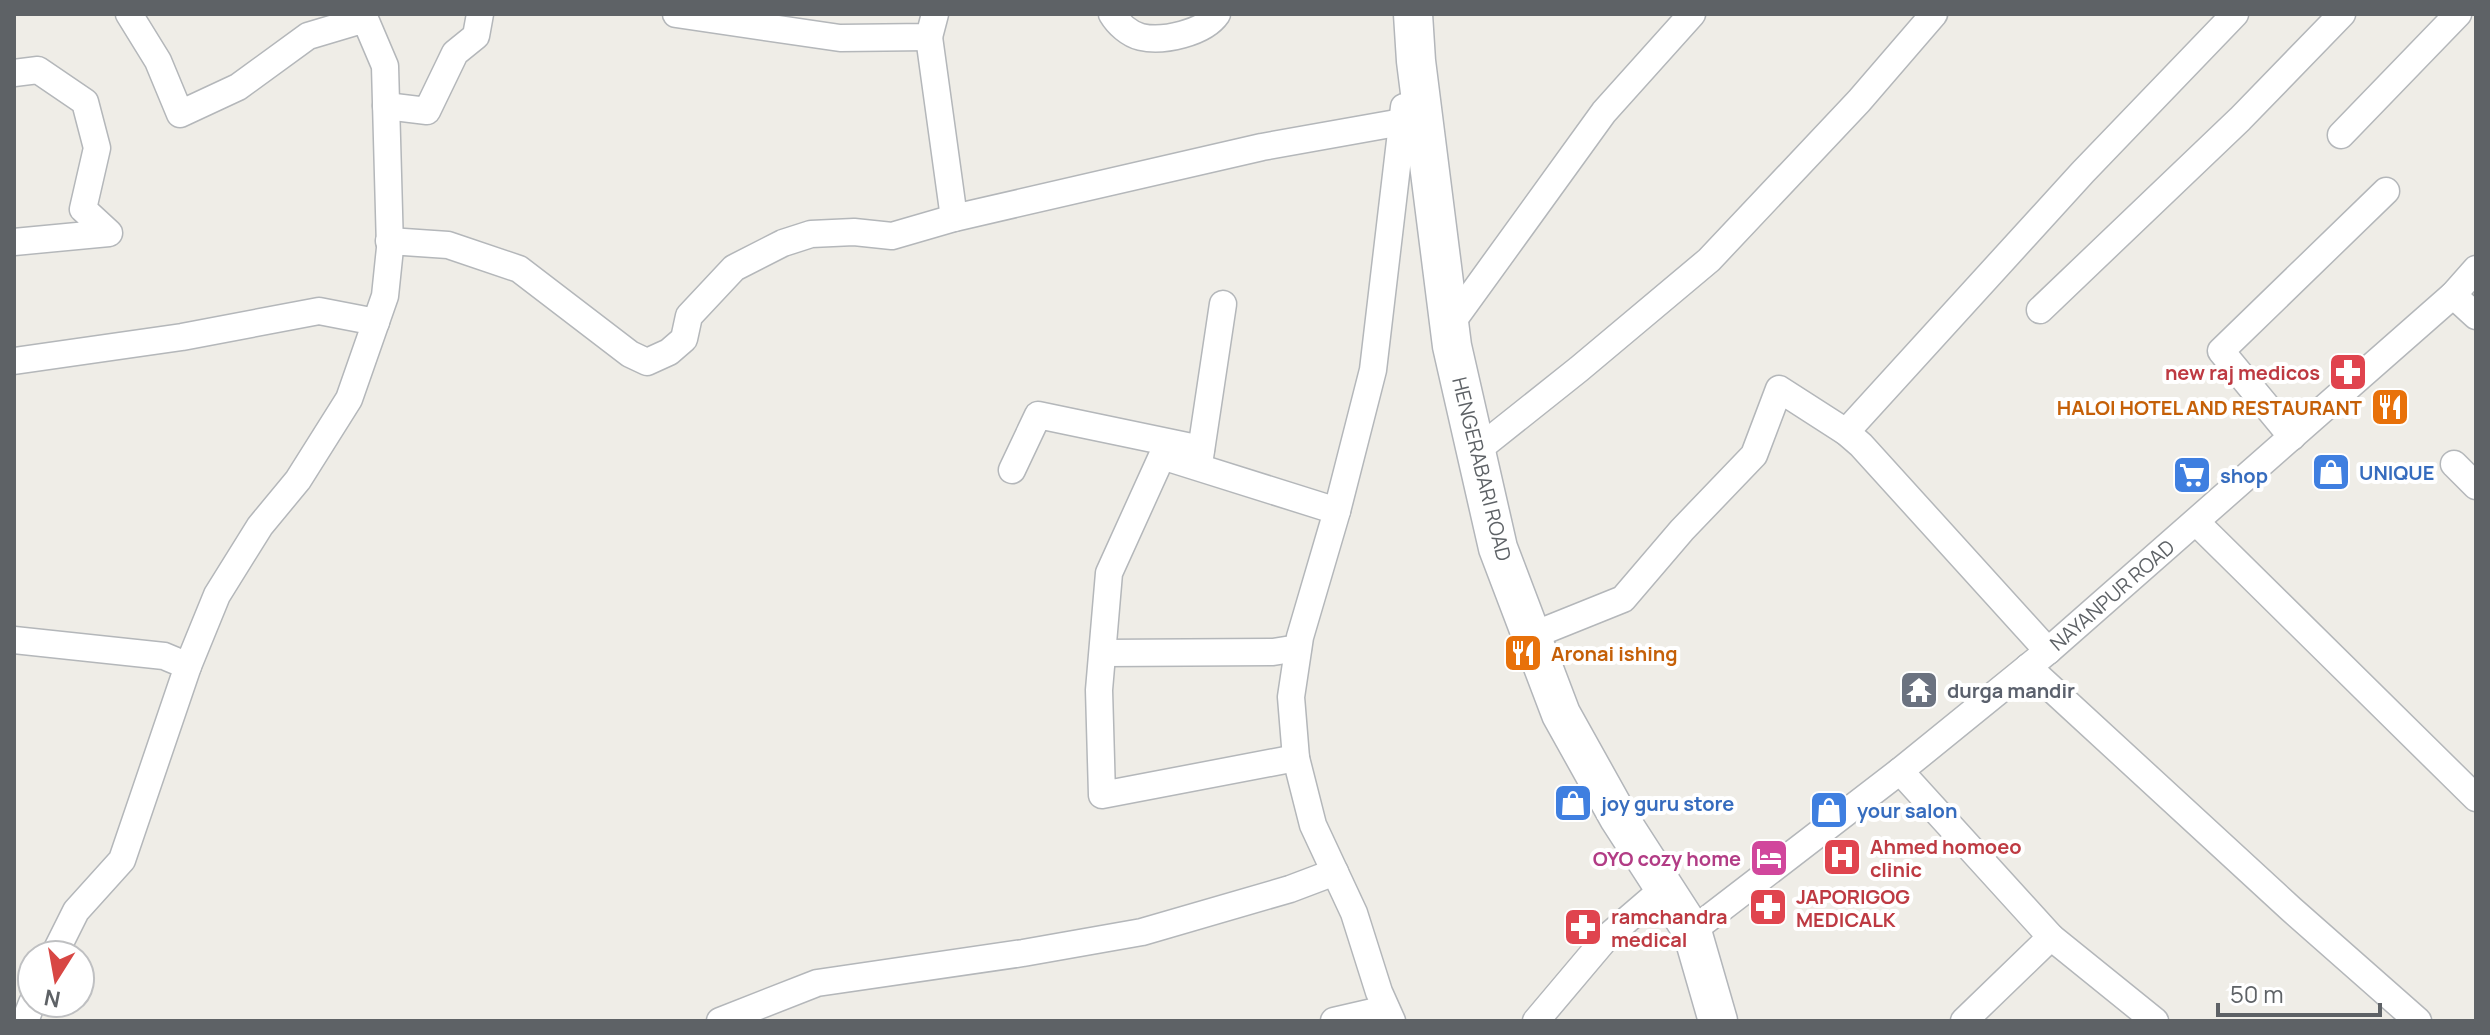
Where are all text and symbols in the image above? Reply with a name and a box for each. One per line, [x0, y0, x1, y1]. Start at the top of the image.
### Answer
pharmacy icon: new raj medicos [2327, 351, 2369, 393]
place label: new raj medicos [2165, 359, 2320, 386]
street label: HENGERABARI ROAD [1446, 374, 1518, 564]
restaurant icon: HALOI HOTEL AND RESTAURANT [2369, 386, 2411, 428]
place label: HALOI HOTEL AND RESTAURANT [2057, 394, 2362, 421]
shop icon: UNIQUE [2310, 451, 2352, 493]
supermarket icon: shop [2171, 454, 2213, 496]
place label: UNIQUE [2359, 459, 2434, 486]
place label: shop [2220, 462, 2268, 489]
street label: NAYANPUR ROAD [2044, 533, 2180, 657]
restaurant icon: Aronai ishing [1502, 632, 1544, 674]
place label: Aronai ishing [1551, 640, 1678, 667]
temple icon: durga mandir [1898, 669, 1940, 711]
place label: durga mandir [1947, 677, 2075, 704]
shop icon: joy guru store [1552, 782, 1594, 824]
shop icon: your salon [1808, 789, 1850, 831]
place label: joy guru store [1600, 790, 1734, 817]
place label: your salon [1857, 797, 1957, 824]
place label: Ahmed homoeo clinic [1870, 833, 2022, 883]
hospital icon: Ahmed homoeo clinic [1821, 836, 1863, 878]
hotel icon: OYO cozy home [1748, 837, 1790, 879]
place label: OYO cozy home [1593, 845, 1741, 872]
place label: JAPORIGOG MEDICALK [1796, 883, 1910, 933]
pharmacy icon: JAPORIGOG MEDICALK [1747, 886, 1789, 928]
place label: ramchandra medical [1611, 903, 1728, 953]
pharmacy icon: ramchandra medical [1562, 906, 1604, 948]
north arrow [16, 939, 96, 1019]
scale bar [2218, 967, 2380, 1017]
text: 50 m [2230, 977, 2284, 1010]
text: N [42, 982, 63, 1015]

